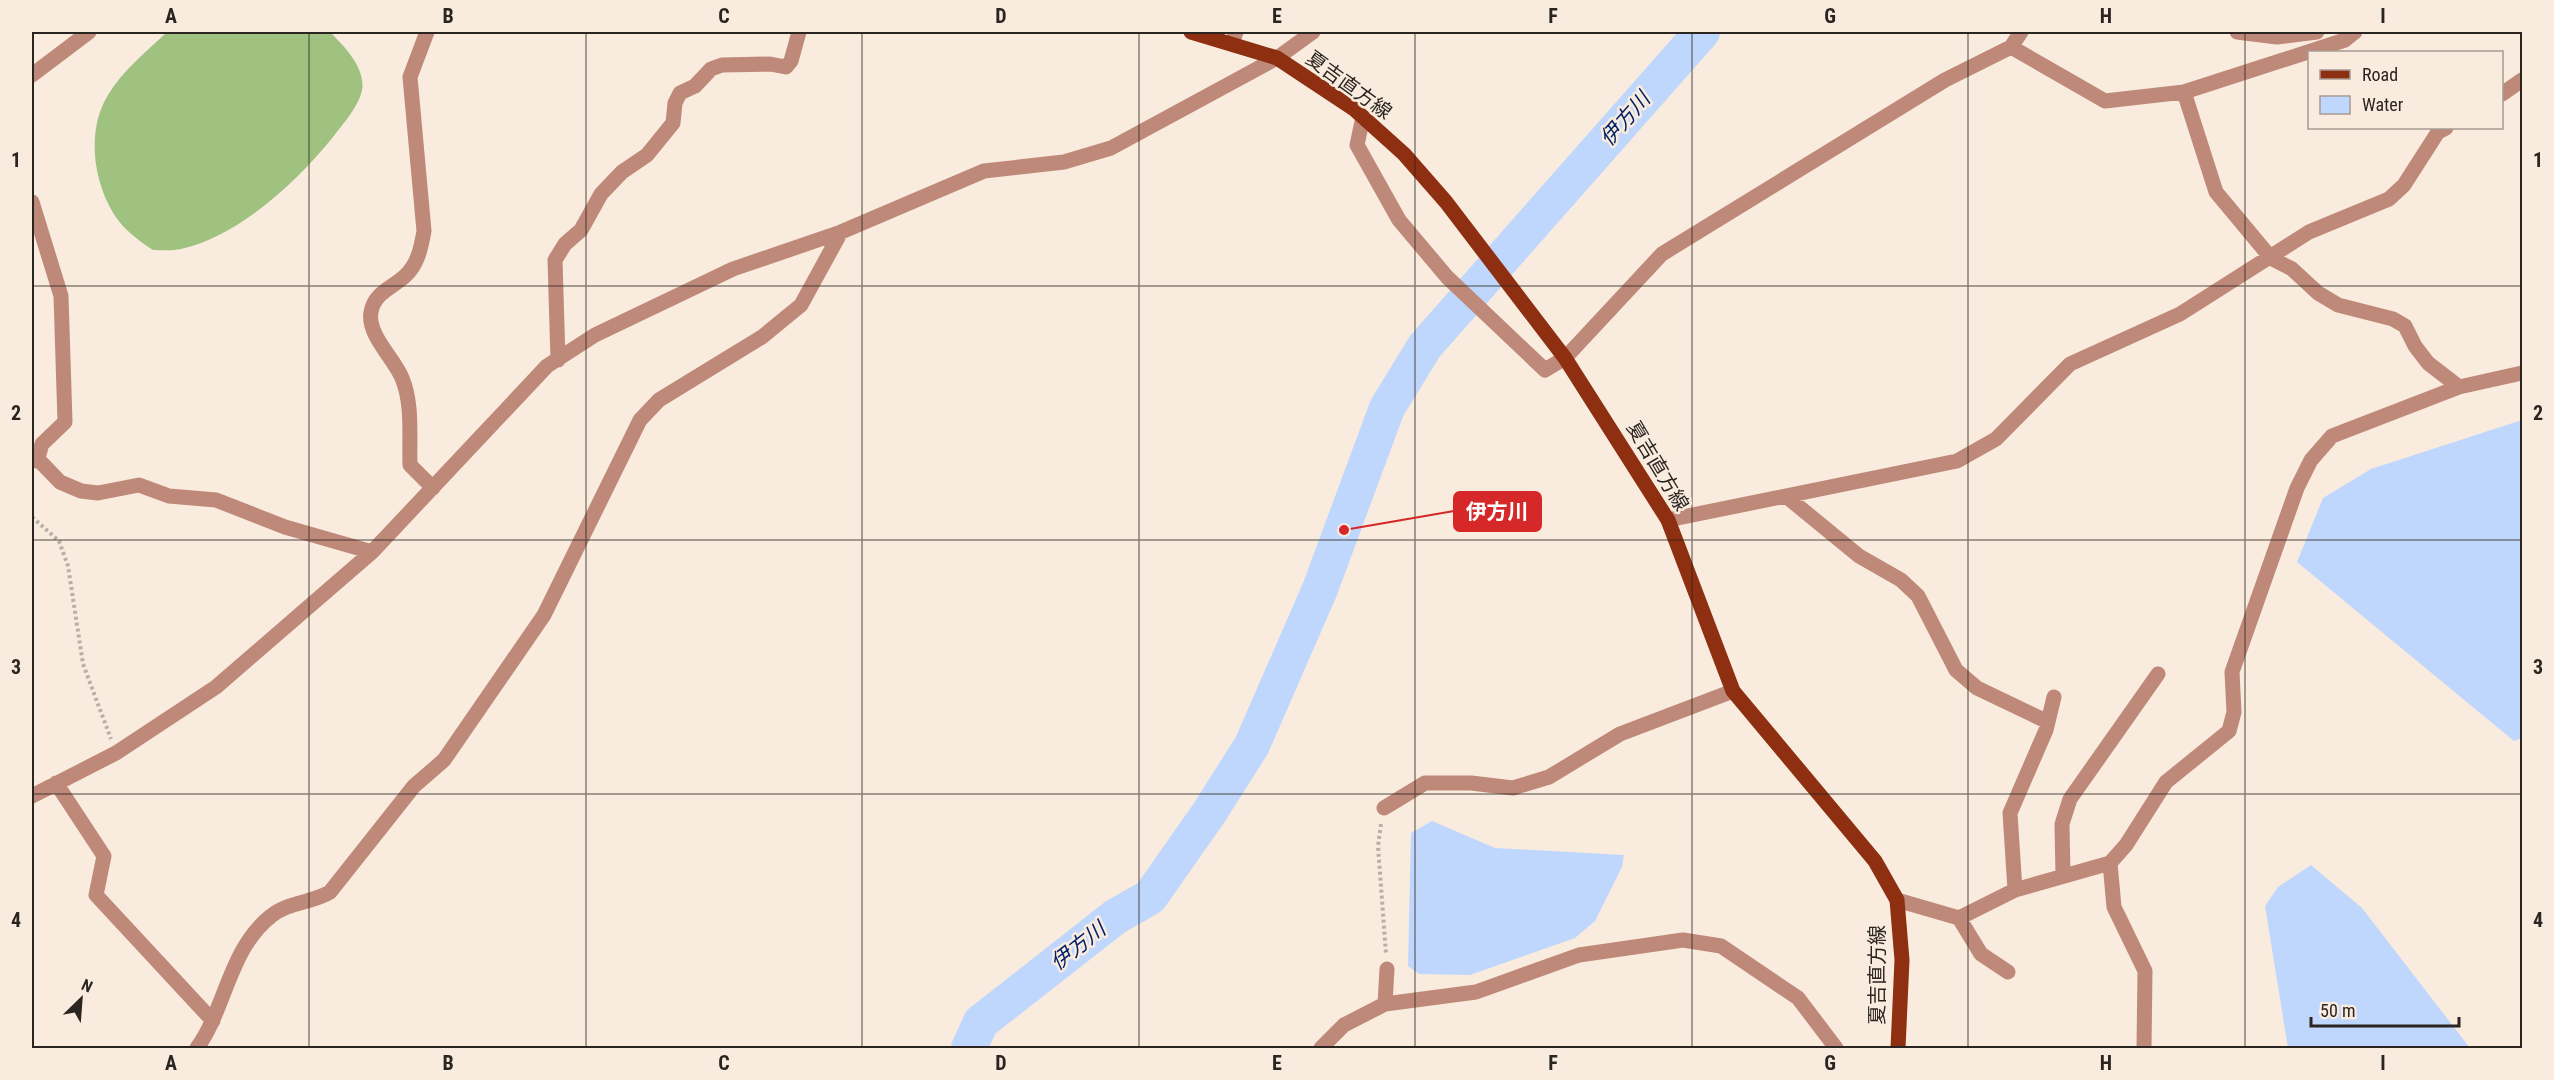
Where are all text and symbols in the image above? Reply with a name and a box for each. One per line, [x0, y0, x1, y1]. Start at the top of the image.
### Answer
text: A [165, 4, 177, 28]
text: B [442, 4, 454, 28]
text: C [718, 4, 730, 28]
text: D [995, 4, 1007, 28]
text: E [1272, 4, 1282, 28]
text: F [1548, 4, 1558, 28]
text: G [1824, 4, 1836, 28]
text: H [2100, 4, 2112, 28]
text: I [2380, 4, 2386, 28]
street label: 夏吉直方線 [1301, 46, 1397, 124]
legend [2308, 51, 2503, 129]
text: Road [2362, 64, 2398, 85]
water label: 伊方川 [1595, 86, 1656, 151]
text: Water [2362, 94, 2404, 115]
text: 1 [11, 148, 21, 172]
text: 1 [2533, 148, 2543, 172]
text: 2 [11, 401, 21, 425]
text: 2 [2533, 401, 2543, 425]
street label: 夏吉直方線 [1622, 417, 1694, 515]
callout: 伊方川 [1454, 492, 1541, 531]
text: 伊方川 [1466, 500, 1529, 524]
text: 3 [11, 655, 21, 679]
text: 3 [2533, 655, 2543, 679]
text: 4 [11, 908, 21, 932]
text: 4 [2533, 908, 2543, 932]
water label: 伊方川 [1046, 916, 1112, 975]
street label: 夏吉直方線 [1865, 925, 1889, 1025]
north arrow [51, 969, 111, 1029]
text: N [79, 975, 96, 997]
scale bar [2311, 990, 2460, 1028]
text: 50 m [2320, 1000, 2355, 1021]
text: A [165, 1051, 177, 1075]
text: B [442, 1051, 454, 1075]
text: C [718, 1051, 730, 1075]
text: D [995, 1051, 1007, 1075]
text: E [1272, 1051, 1282, 1075]
text: F [1548, 1051, 1558, 1075]
text: G [1824, 1051, 1836, 1075]
text: H [2100, 1051, 2112, 1075]
text: I [2380, 1051, 2386, 1075]

